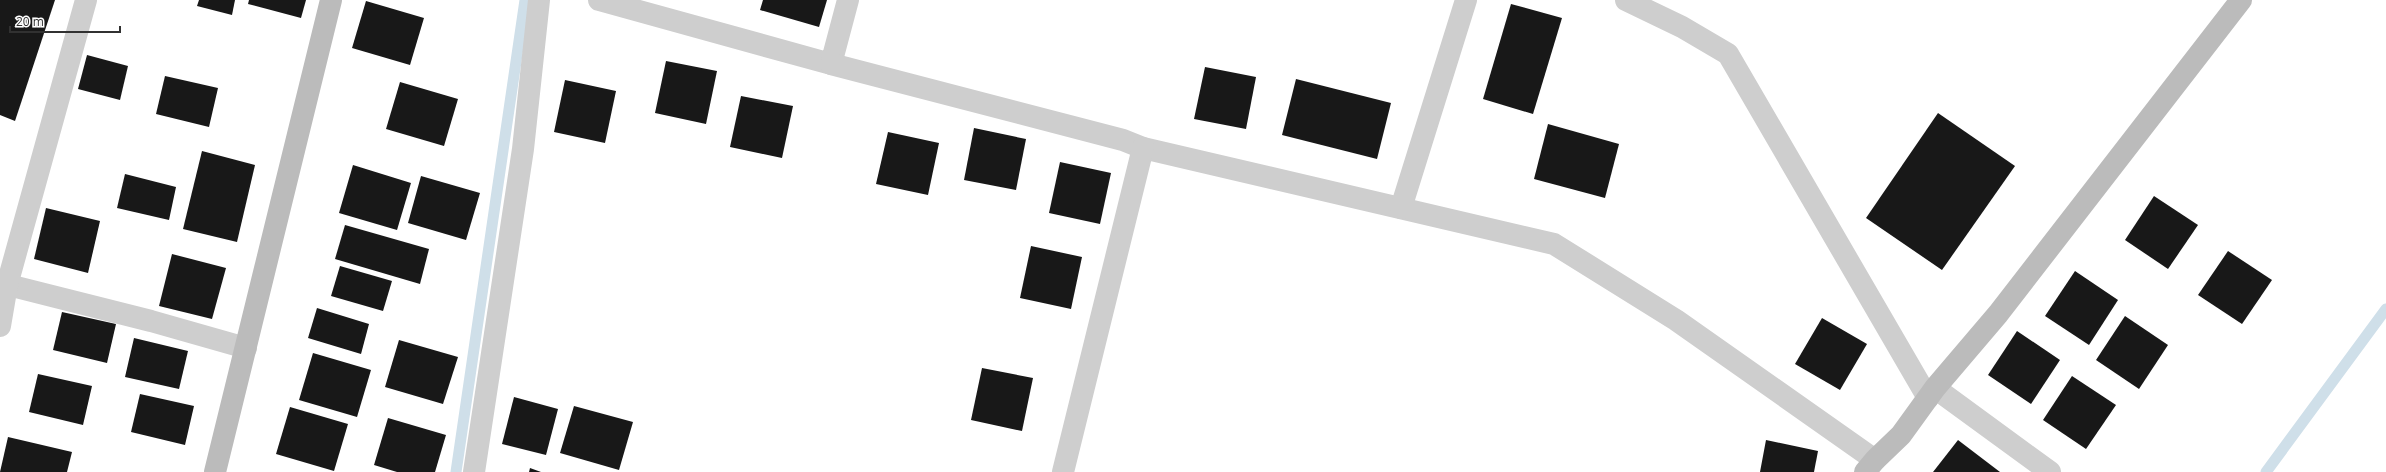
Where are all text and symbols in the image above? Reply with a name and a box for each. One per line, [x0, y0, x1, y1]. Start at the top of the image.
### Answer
scale bar [10, 8, 120, 34]
text: 20 m [16, 13, 44, 30]

